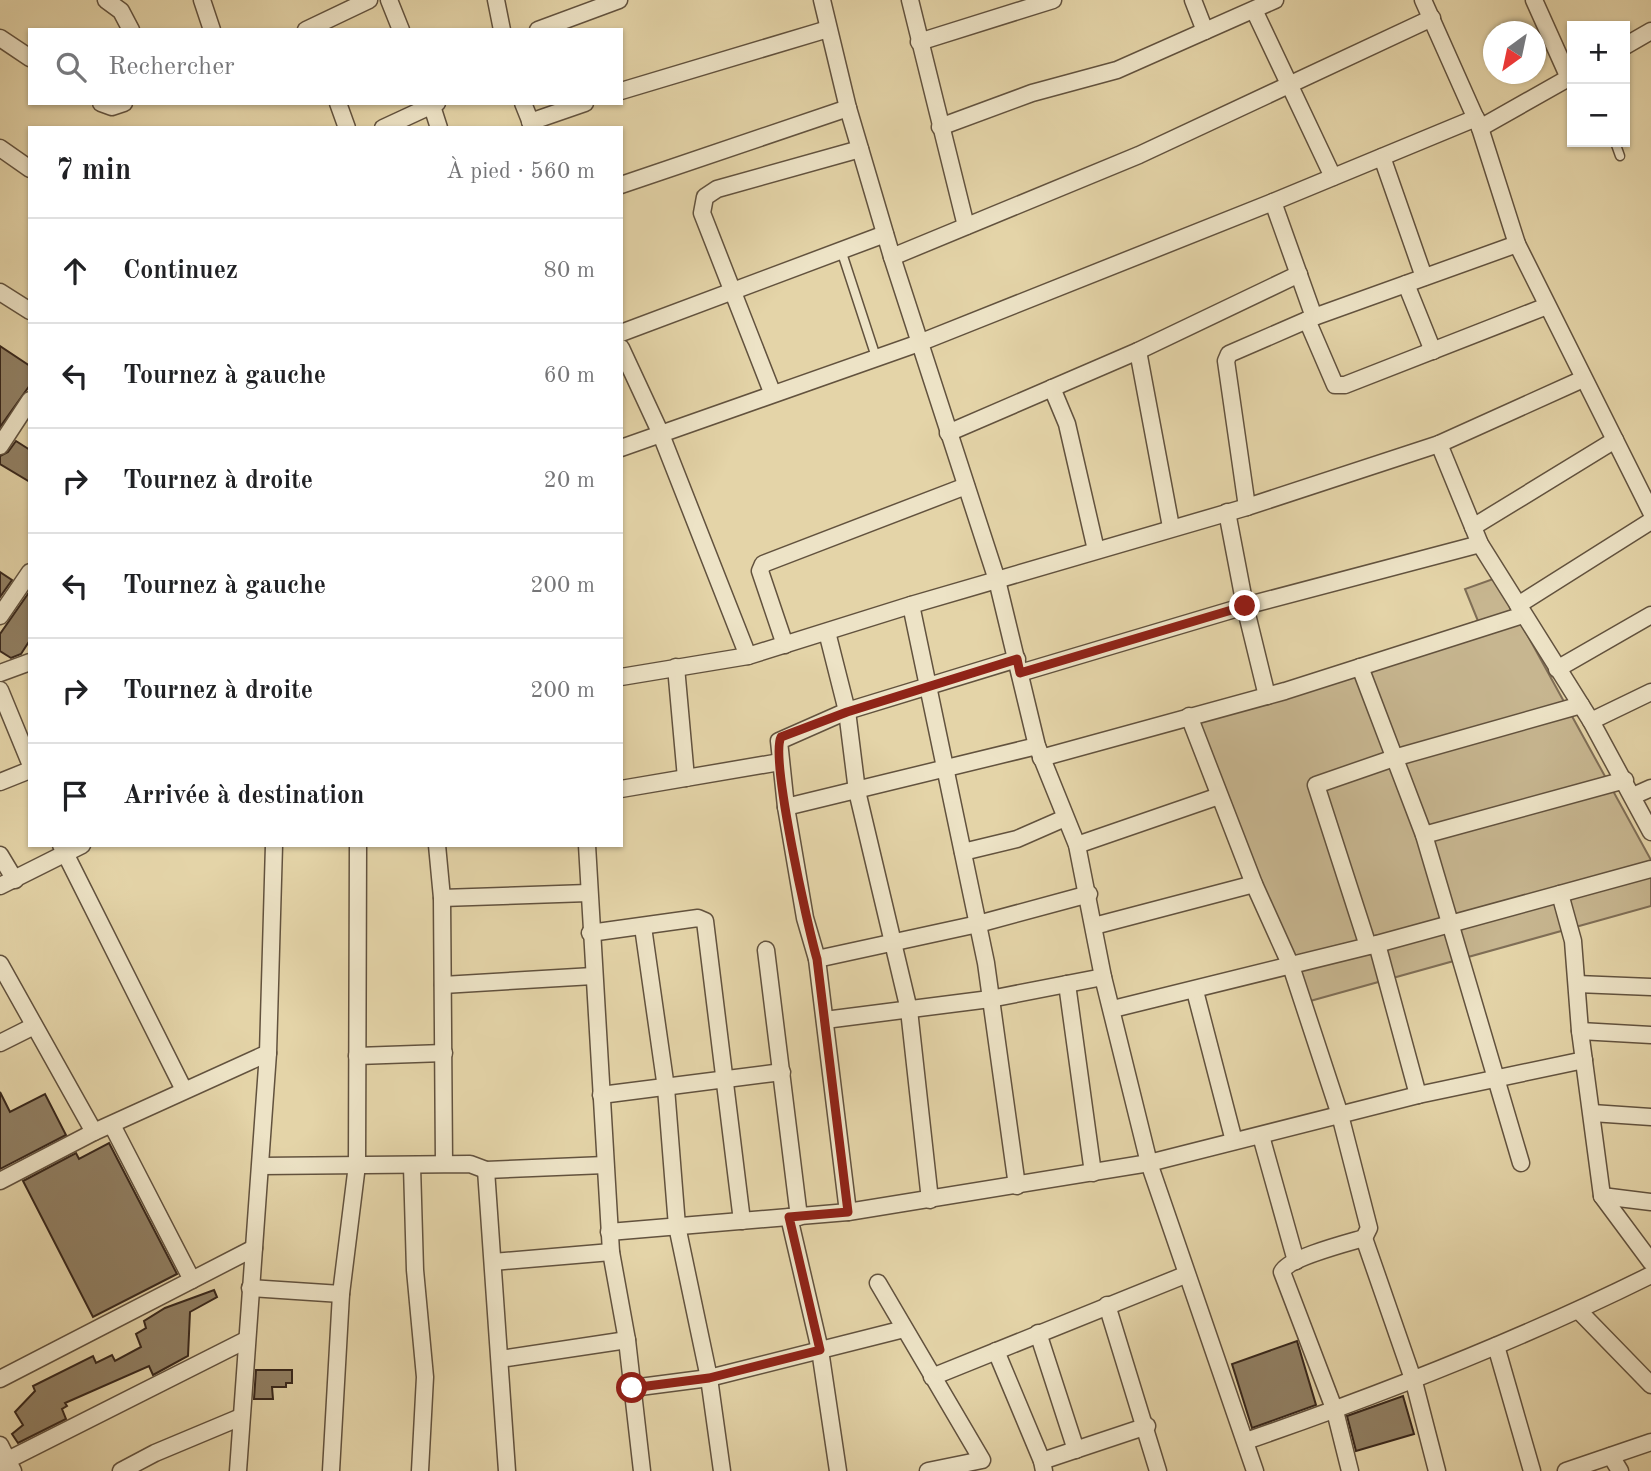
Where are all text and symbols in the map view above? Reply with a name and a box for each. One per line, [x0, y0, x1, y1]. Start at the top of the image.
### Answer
north arrow [1483, 21, 1546, 84]
map controls [1567, 21, 1630, 147]
button: + [1567, 21, 1630, 84]
search box [28, 28, 623, 105]
icon: search [52, 48, 90, 86]
text: Rechercher [108, 54, 235, 80]
button: − [1567, 84, 1630, 147]
text: 7 min [56, 156, 131, 186]
text: À pied · 560 m [446, 160, 595, 183]
icon: ahead [56, 252, 94, 290]
text: Continuez [123, 258, 238, 284]
text: 80 m [544, 259, 595, 282]
icon: left [56, 357, 94, 395]
text: Tournez à gauche [123, 363, 326, 389]
text: 60 m [544, 364, 595, 387]
icon: right [56, 462, 94, 500]
text: Tournez à droite [123, 468, 313, 494]
text: 20 m [544, 469, 595, 492]
icon: left [56, 567, 94, 605]
text: Tournez à gauche [123, 573, 326, 599]
text: 200 m [530, 574, 595, 597]
route end [1229, 590, 1260, 621]
icon: right [56, 672, 94, 710]
text: Tournez à droite [123, 678, 313, 704]
text: 200 m [530, 679, 595, 702]
icon: arrive [56, 777, 94, 815]
text: Arrivée à destination [123, 783, 365, 809]
route start [616, 1372, 647, 1403]

